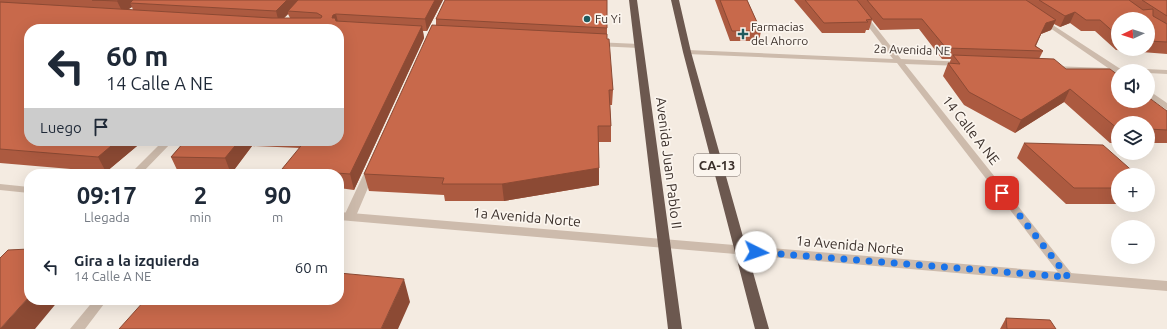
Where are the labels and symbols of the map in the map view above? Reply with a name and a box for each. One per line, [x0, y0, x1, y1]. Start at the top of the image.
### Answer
place label: Fu Yi [595, 12, 621, 25]
north arrow [1111, 12, 1155, 56]
marker: Fu Yi [582, 14, 592, 24]
place label: Farmacias del Ahorro [751, 20, 808, 47]
marker: Farmacias del Ahorro [738, 29, 748, 39]
street label: 2a Avenida NE [873, 42, 951, 57]
street label: 14 Calle A NE [939, 92, 1003, 168]
street label: Avenida Juan Pablo II [653, 96, 685, 230]
road number: CA-13 [694, 154, 740, 176]
pin [985, 176, 1019, 210]
street label: 1a Avenida Norte [472, 204, 582, 230]
position arrow [735, 231, 777, 273]
street label: 1a Avenida Norte [795, 232, 905, 258]

